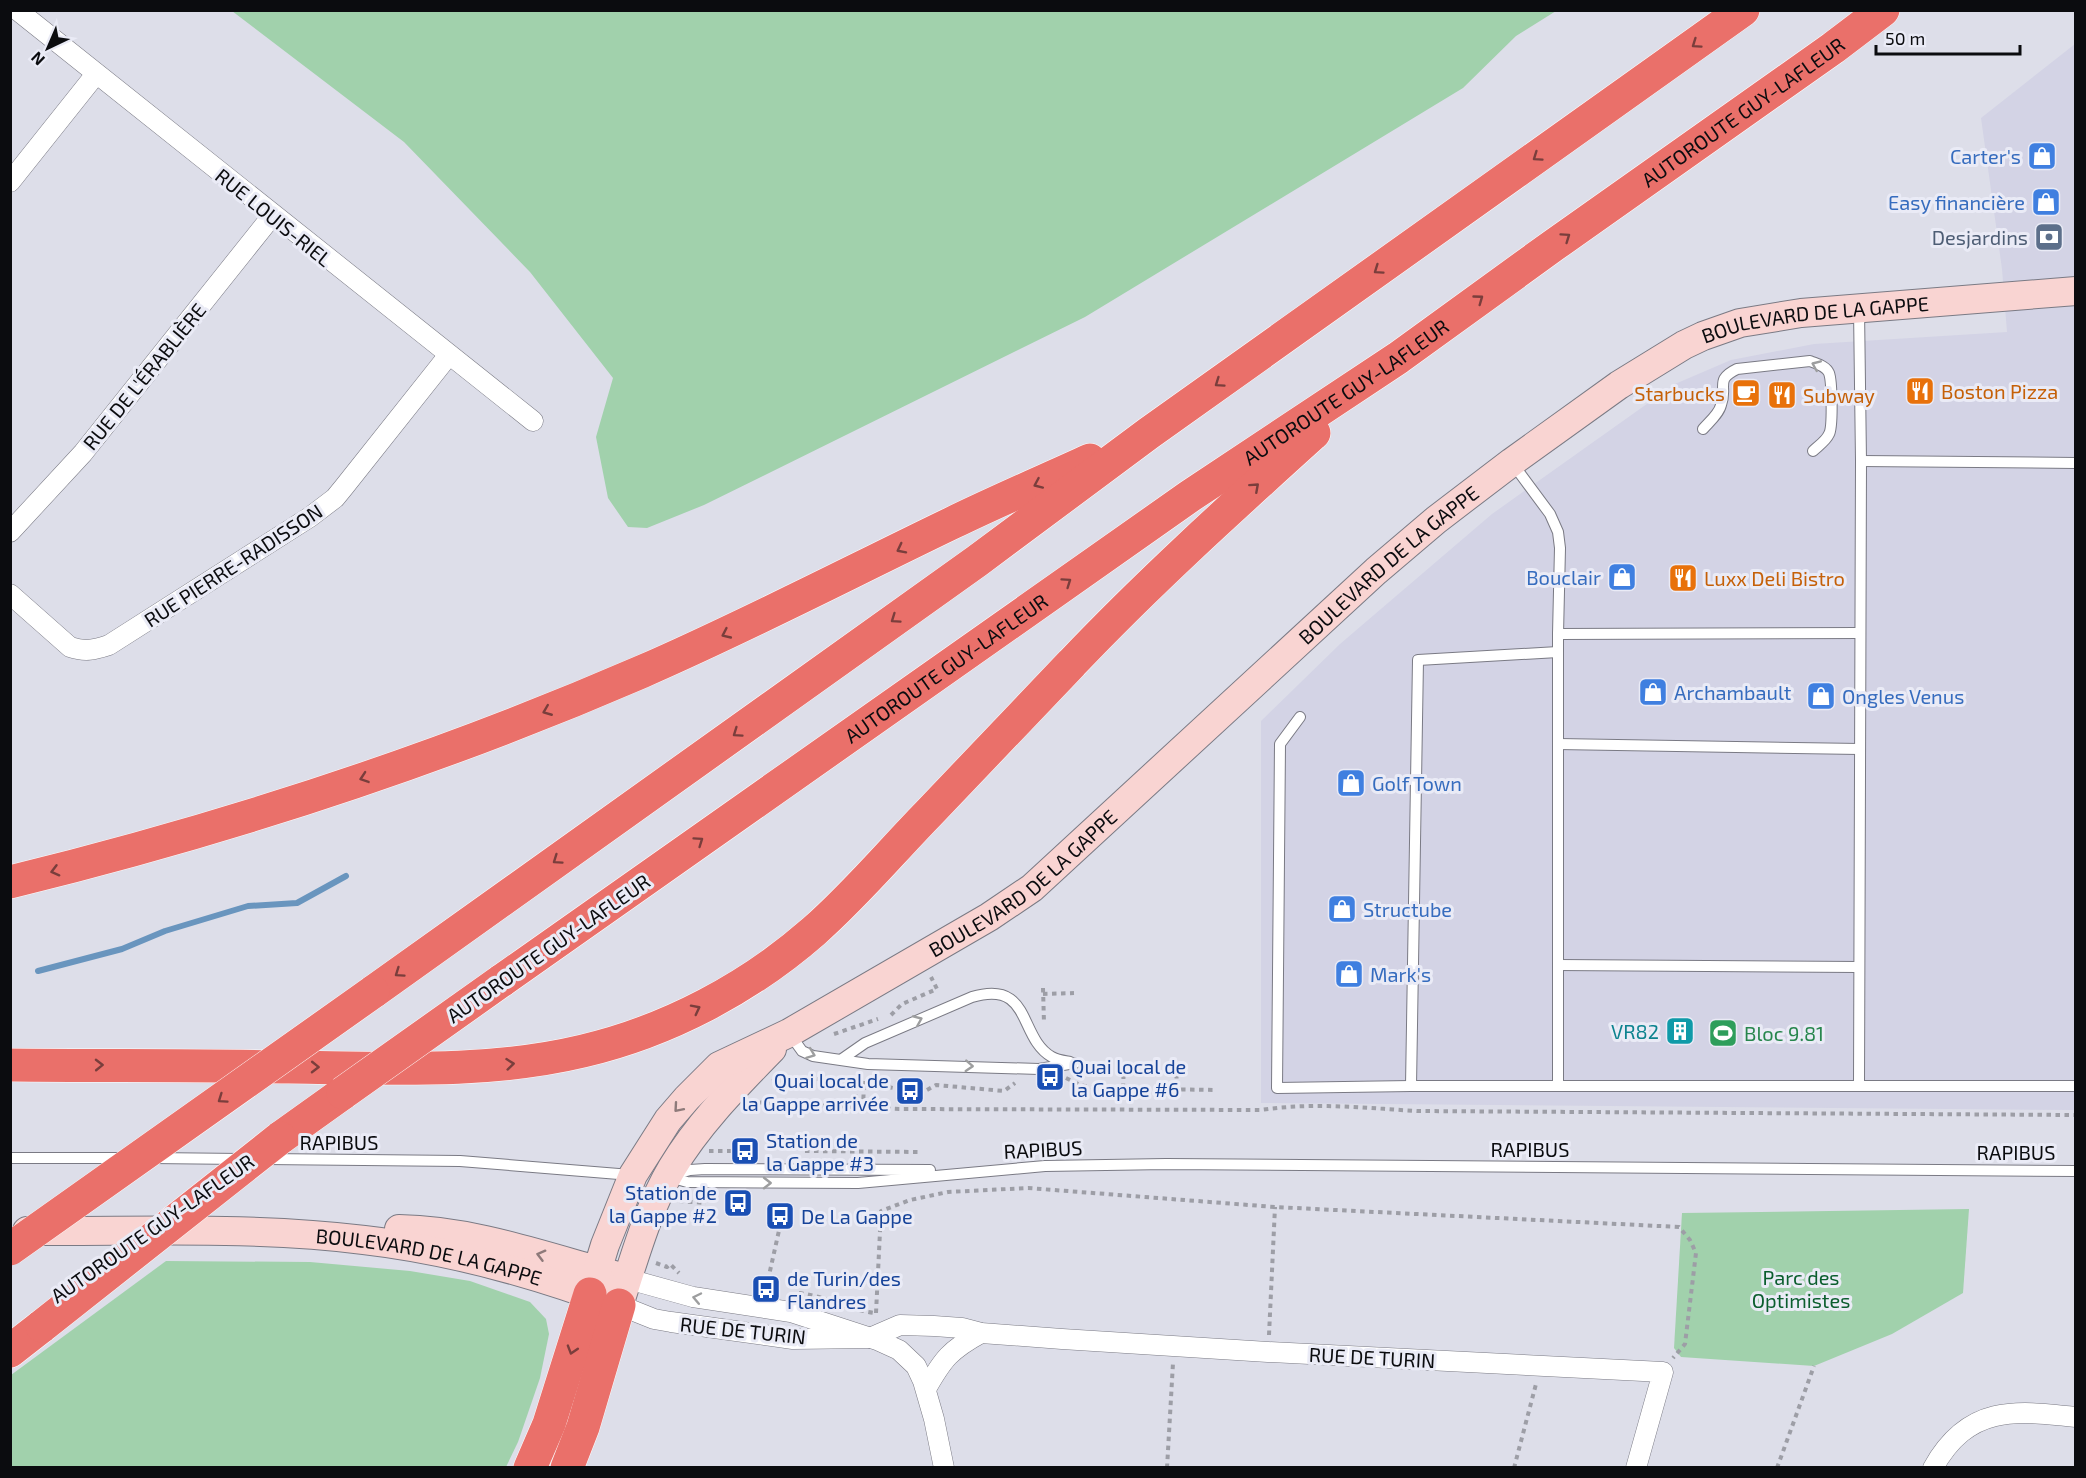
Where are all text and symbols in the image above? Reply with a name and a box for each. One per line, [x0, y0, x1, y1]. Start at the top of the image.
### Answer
north arrow [18, 18, 78, 78]
scale bar [1876, 18, 2020, 56]
text: 50 m [1885, 27, 1925, 49]
street label: AUTOROUTE GUY-LAFLEUR [1637, 32, 1849, 191]
one-way arrow [1691, 37, 1702, 48]
text: N [26, 48, 48, 70]
shop icon: Carter's [2026, 140, 2058, 172]
place label: Carter's [1950, 144, 2021, 168]
one-way arrow [1532, 150, 1543, 161]
street label: RUE LOUIS-RIEL [211, 163, 337, 271]
shop icon: Easy financière [2030, 186, 2062, 218]
place label: Easy financière [1888, 190, 2025, 214]
bank icon: Desjardins [2033, 221, 2065, 253]
place label: Desjardins [1932, 225, 2028, 249]
one-way arrow [1559, 233, 1570, 244]
one-way arrow [1373, 263, 1384, 274]
street label: BOULEVARD DE LA GAPPE [1698, 291, 1930, 348]
one-way arrow [1473, 295, 1484, 306]
street label: RUE DE L'ÉRABLIÈRE [77, 298, 211, 454]
street label: AUTOROUTE GUY-LAFLEUR [1238, 314, 1453, 469]
one-way arrow [1812, 360, 1823, 372]
restaurant icon: Boston Pizza [1904, 375, 1936, 407]
one-way arrow [1214, 376, 1225, 387]
cafe icon: Starbucks [1730, 377, 1762, 409]
restaurant icon: Subway [1766, 379, 1798, 411]
place label: Boston Pizza [1941, 379, 2058, 403]
place label: Starbucks [1634, 381, 1725, 405]
place label: Subway [1803, 383, 1875, 407]
one-way arrow [1034, 476, 1045, 488]
street label: BOULEVARD DE LA GAPPE [1293, 480, 1483, 649]
one-way arrow [1248, 483, 1259, 494]
street label: RUE PIERRE-RADISSON [139, 498, 327, 632]
one-way arrow [897, 541, 908, 553]
shop icon: Bouclair [1606, 561, 1638, 593]
restaurant icon: Luxx Deli Bistro [1667, 562, 1699, 594]
place label: Bouclair [1526, 565, 1601, 589]
place label: Luxx Deli Bistro [1704, 566, 1845, 590]
one-way arrow [1060, 578, 1071, 589]
street label: AUTOROUTE GUY-LAFLEUR [840, 588, 1052, 748]
one-way arrow [891, 612, 902, 623]
one-way arrow [721, 626, 732, 638]
shop icon: Archambault [1637, 676, 1669, 708]
place label: Archambault [1674, 680, 1792, 704]
shop icon: Ongles Venus [1805, 680, 1837, 712]
place label: Ongles Venus [1842, 684, 1964, 708]
one-way arrow [542, 704, 553, 716]
one-way arrow [732, 726, 743, 737]
shop icon: Golf Town [1335, 767, 1367, 799]
one-way arrow [359, 771, 370, 784]
place label: Golf Town [1372, 771, 1462, 795]
street label: BOULEVARD DE LA GAPPE [924, 804, 1121, 961]
one-way arrow [693, 837, 704, 848]
one-way arrow [553, 853, 564, 864]
one-way arrow [50, 864, 61, 876]
street label: AUTOROUTE GUY-LAFLEUR [442, 869, 654, 1027]
shop icon: Structube [1326, 893, 1358, 925]
place label: Structube [1363, 897, 1452, 921]
shop icon: Mark's [1333, 958, 1365, 990]
place label: Mark's [1370, 962, 1431, 986]
one-way arrow [394, 966, 405, 977]
one-way arrow [690, 1005, 701, 1016]
one-way arrow [912, 1015, 923, 1027]
building icon: VR82 [1664, 1015, 1696, 1047]
sports icon: Bloc 9.81 [1707, 1017, 1739, 1049]
place label: VR82 [1611, 1019, 1659, 1043]
place label: Bloc 9.81 [1744, 1021, 1824, 1045]
one-way arrow [805, 1047, 816, 1059]
place label: Quai local de la Gappe #6 [1071, 1054, 1186, 1101]
one-way arrow [506, 1058, 515, 1071]
one-way arrow [95, 1059, 104, 1071]
one-way arrow [964, 1059, 973, 1072]
one-way arrow [311, 1061, 320, 1073]
bus stop icon: Quai local de la Gappe #6 [1034, 1061, 1066, 1093]
place label: Quai local de la Gappe arrivée [742, 1068, 889, 1115]
bus stop icon: Quai local de la Gappe arrivée [894, 1075, 926, 1107]
one-way arrow [218, 1092, 229, 1103]
one-way arrow [674, 1101, 685, 1112]
place label: Station de la Gappe #3 [766, 1128, 874, 1175]
street label: RAPIBUS [300, 1130, 378, 1154]
bus stop icon: Station de la Gappe #3 [729, 1135, 761, 1167]
street label: RAPIBUS [1003, 1135, 1083, 1163]
street label: RAPIBUS [1491, 1137, 1569, 1161]
street label: RAPIBUS [1977, 1140, 2055, 1164]
street label: AUTOROUTE GUY-LAFLEUR [46, 1149, 258, 1307]
one-way arrow [762, 1177, 771, 1189]
place label: Station de la Gappe #2 [609, 1180, 717, 1227]
bus stop icon: Station de la Gappe #2 [722, 1187, 754, 1219]
bus stop icon: De La Gappe [764, 1200, 796, 1232]
place label: De La Gappe [801, 1204, 913, 1228]
street label: BOULEVARD DE LA GAPPE [315, 1223, 545, 1290]
one-way arrow [536, 1250, 546, 1262]
park label: Parc des Optimistes [1752, 1265, 1850, 1312]
place label: de Turin/des Flandres [787, 1266, 901, 1313]
bus stop icon: de Turin/des Flandres [750, 1273, 782, 1305]
one-way arrow [693, 1292, 703, 1305]
street label: RUE DE TURIN [679, 1311, 807, 1349]
street label: RUE DE TURIN [1308, 1342, 1436, 1372]
one-way arrow [567, 1344, 579, 1355]

